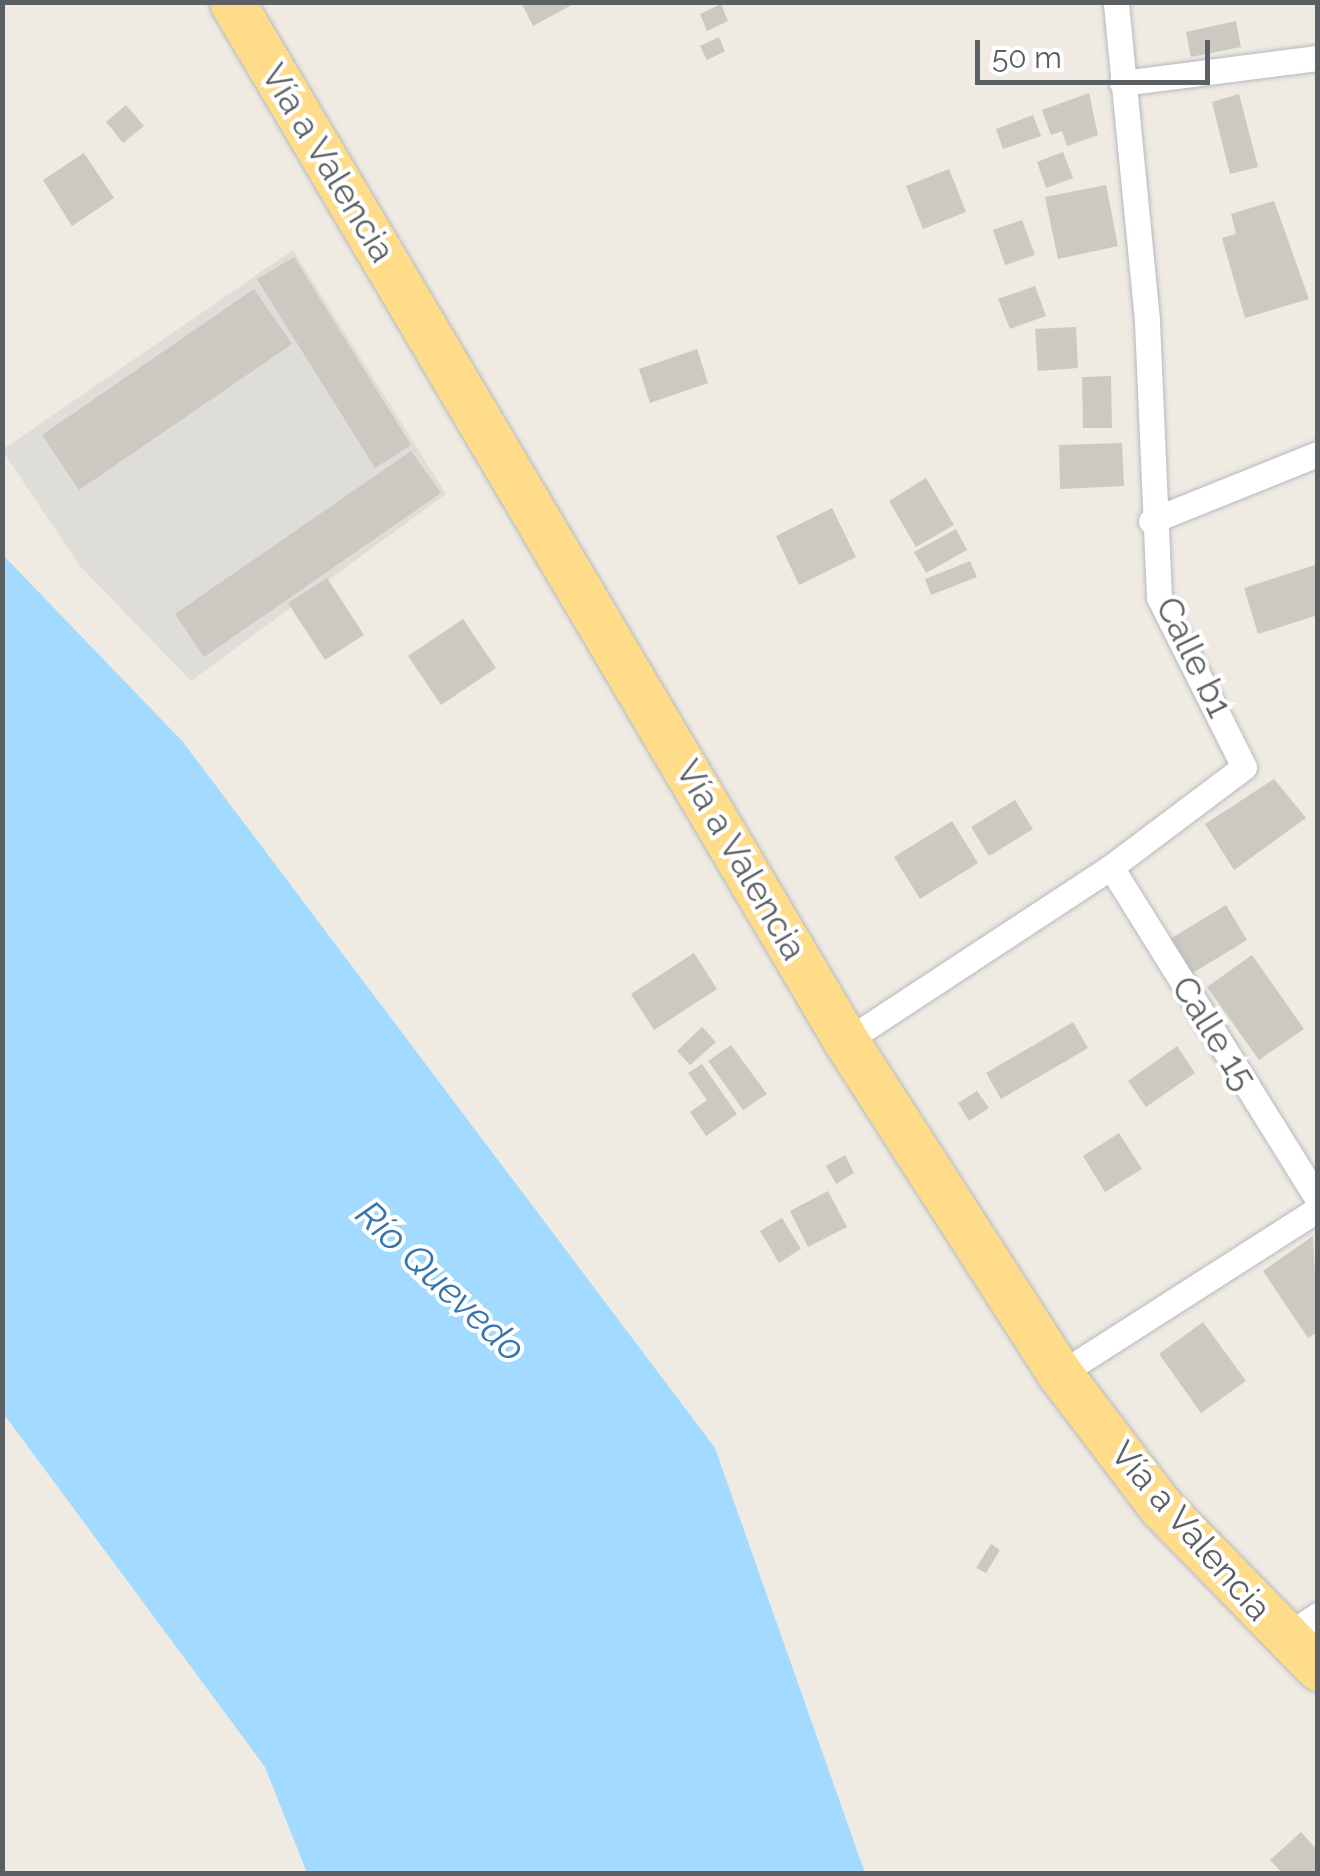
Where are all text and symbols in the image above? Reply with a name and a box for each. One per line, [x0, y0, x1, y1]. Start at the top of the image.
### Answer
scale bar [980, 20, 1215, 82]
text: 50 m [992, 40, 1062, 75]
street label: Vía a Valencia [252, 56, 404, 270]
street label: Calle b1 [1147, 590, 1241, 724]
street label: Vía a Valencia [667, 752, 815, 968]
street label: Calle 15 [1163, 969, 1265, 1097]
water label: Río Quevedo [347, 1191, 535, 1371]
street label: Vía a Valencia [1101, 1432, 1281, 1630]

